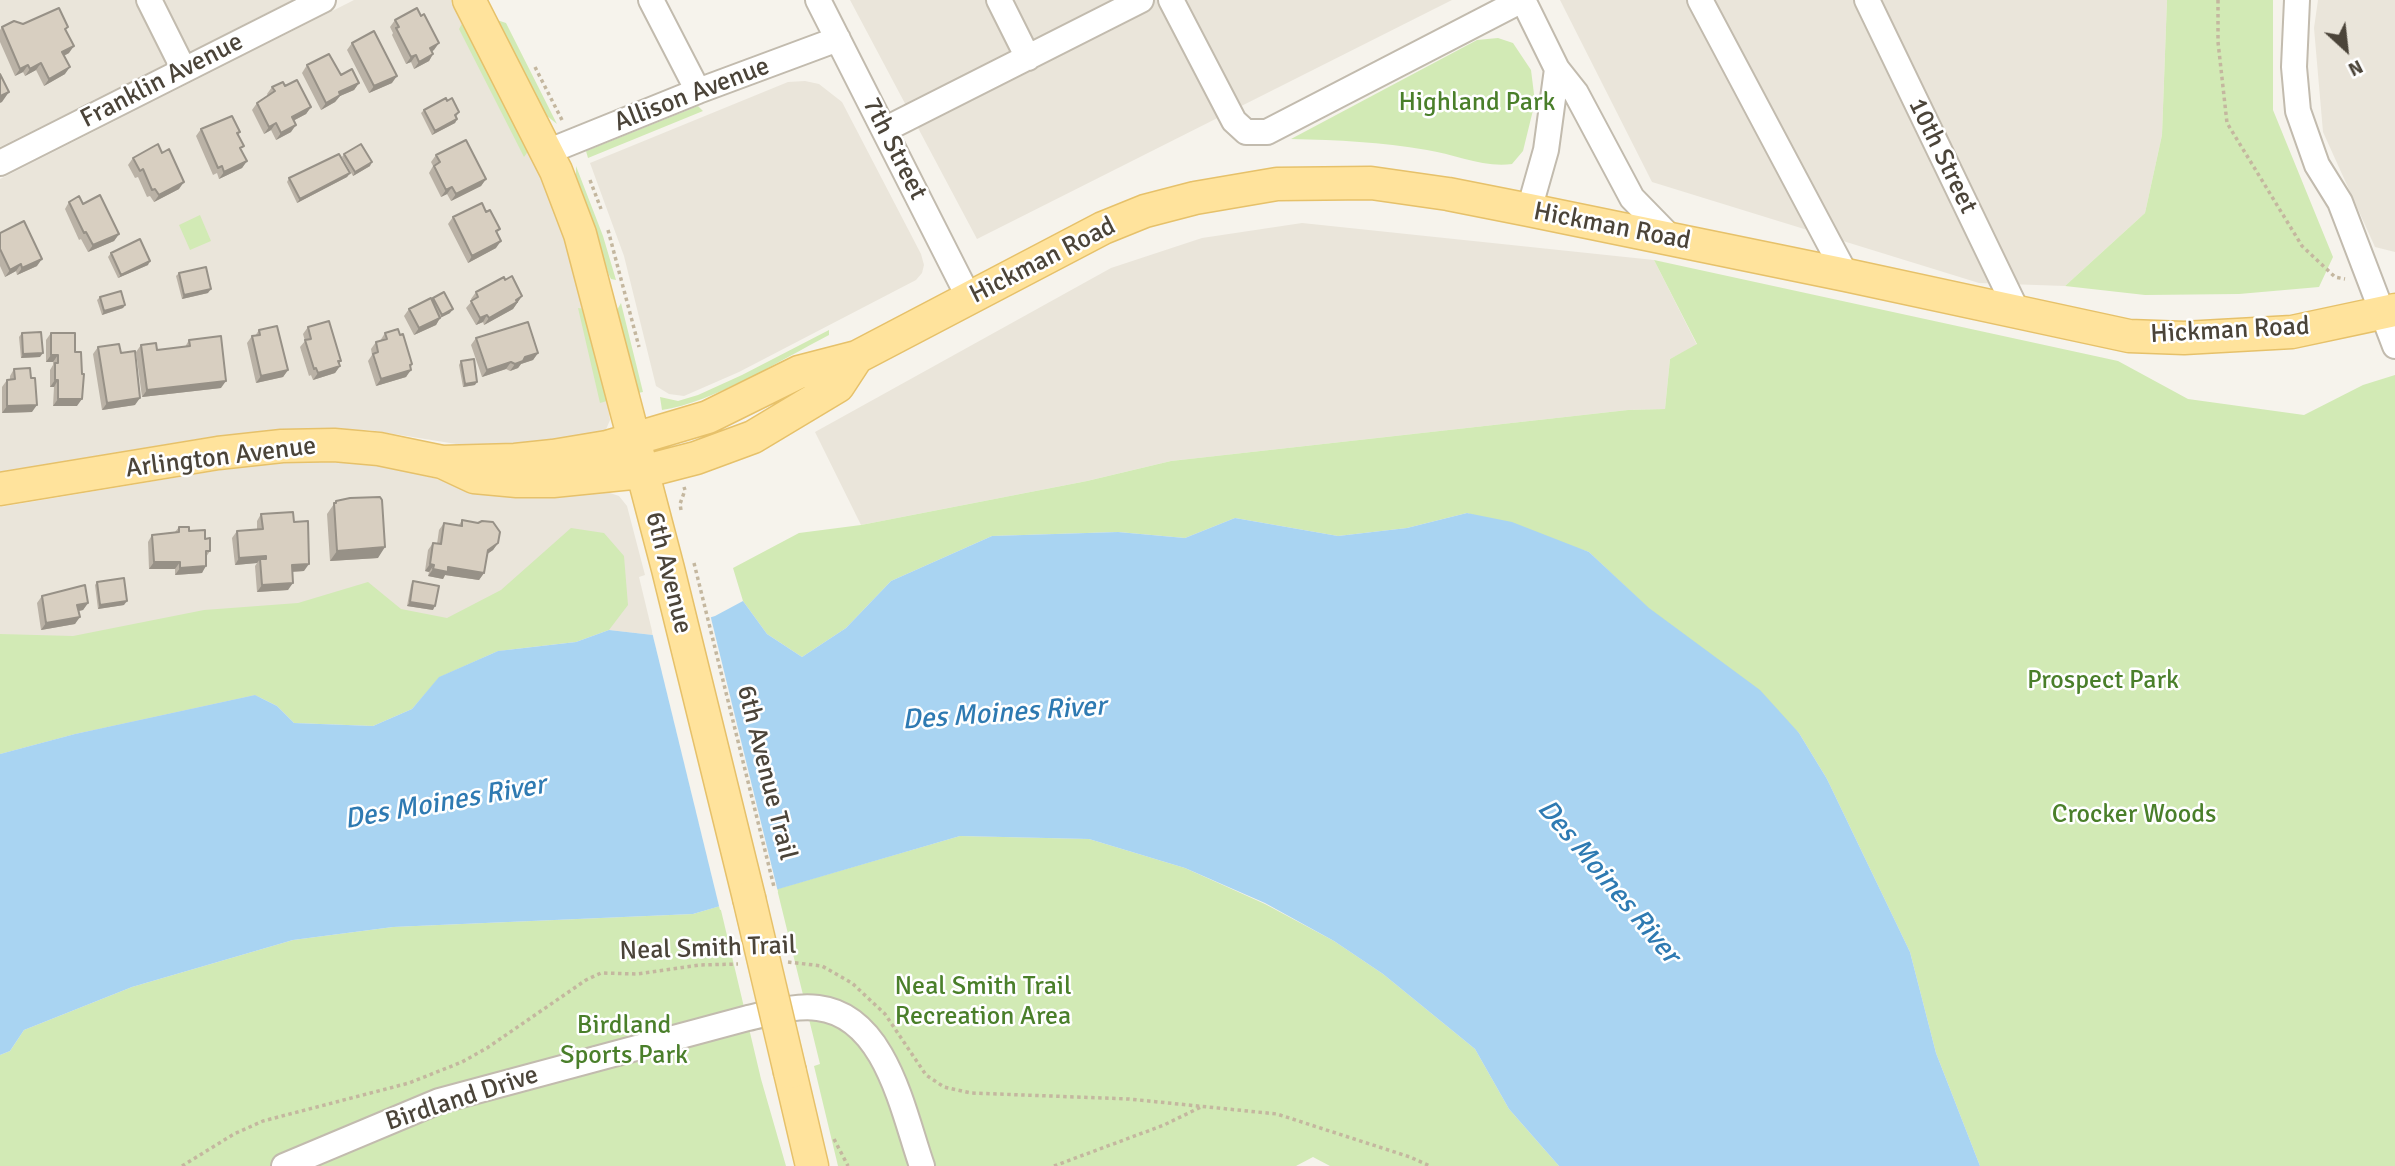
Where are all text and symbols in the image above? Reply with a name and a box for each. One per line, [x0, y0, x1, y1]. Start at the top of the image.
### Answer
north arrow [2311, 14, 2381, 84]
street label: Franklin Avenue [76, 27, 248, 135]
street label: Allison Avenue [610, 51, 774, 139]
text: N [2344, 54, 2367, 81]
park label: Highland Park [1399, 87, 1555, 119]
street label: 7th Street [855, 93, 933, 205]
street label: 10th Street [1901, 93, 1983, 219]
street label: Hickman Road [1531, 196, 1693, 258]
street label: Hickman Road [965, 211, 1121, 311]
street label: Hickman Road [2150, 311, 2310, 351]
street label: Arlington Avenue [124, 431, 318, 485]
street label: 6th Avenue [638, 509, 698, 637]
park label: Prospect Park [2027, 665, 2179, 697]
street label: 6th Avenue Trail [729, 682, 803, 864]
water label: Des Moines River [901, 690, 1107, 738]
water label: Des Moines River [342, 769, 548, 837]
water label: Des Moines River [1530, 793, 1686, 971]
park label: Crocker Woods [2052, 799, 2216, 831]
street label: Neal Smith Trail [619, 930, 797, 968]
park label: Neal Smith Trail Recreation Area [894, 971, 1072, 1032]
park label: Birdland Sports Park [560, 1010, 688, 1072]
street label: Birdland Drive [382, 1060, 542, 1138]

